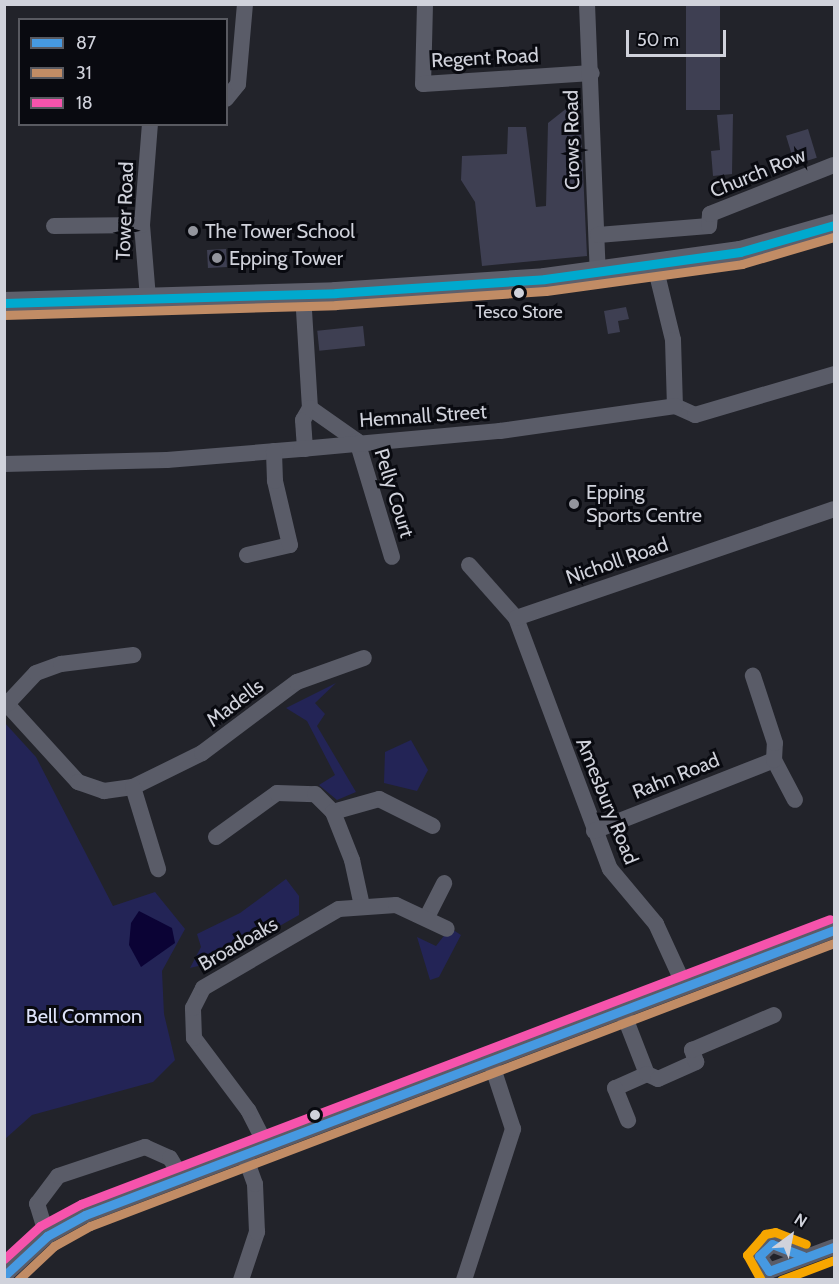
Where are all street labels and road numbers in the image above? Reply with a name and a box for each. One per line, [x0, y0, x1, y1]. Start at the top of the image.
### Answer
street label: Regent Road [431, 43, 539, 73]
street label: Crows Road [559, 90, 585, 190]
street label: Church Row [707, 143, 809, 203]
street label: Tower Road [111, 161, 139, 261]
street label: Hemnall Street [358, 400, 488, 432]
street label: Pelly Court [369, 446, 419, 540]
street label: Nicholl Road [563, 532, 671, 590]
street label: Madells [202, 674, 268, 732]
street label: Amesbury Road [571, 734, 643, 868]
street label: Rahn Road [629, 748, 723, 804]
street label: Broadoaks [194, 912, 282, 976]

